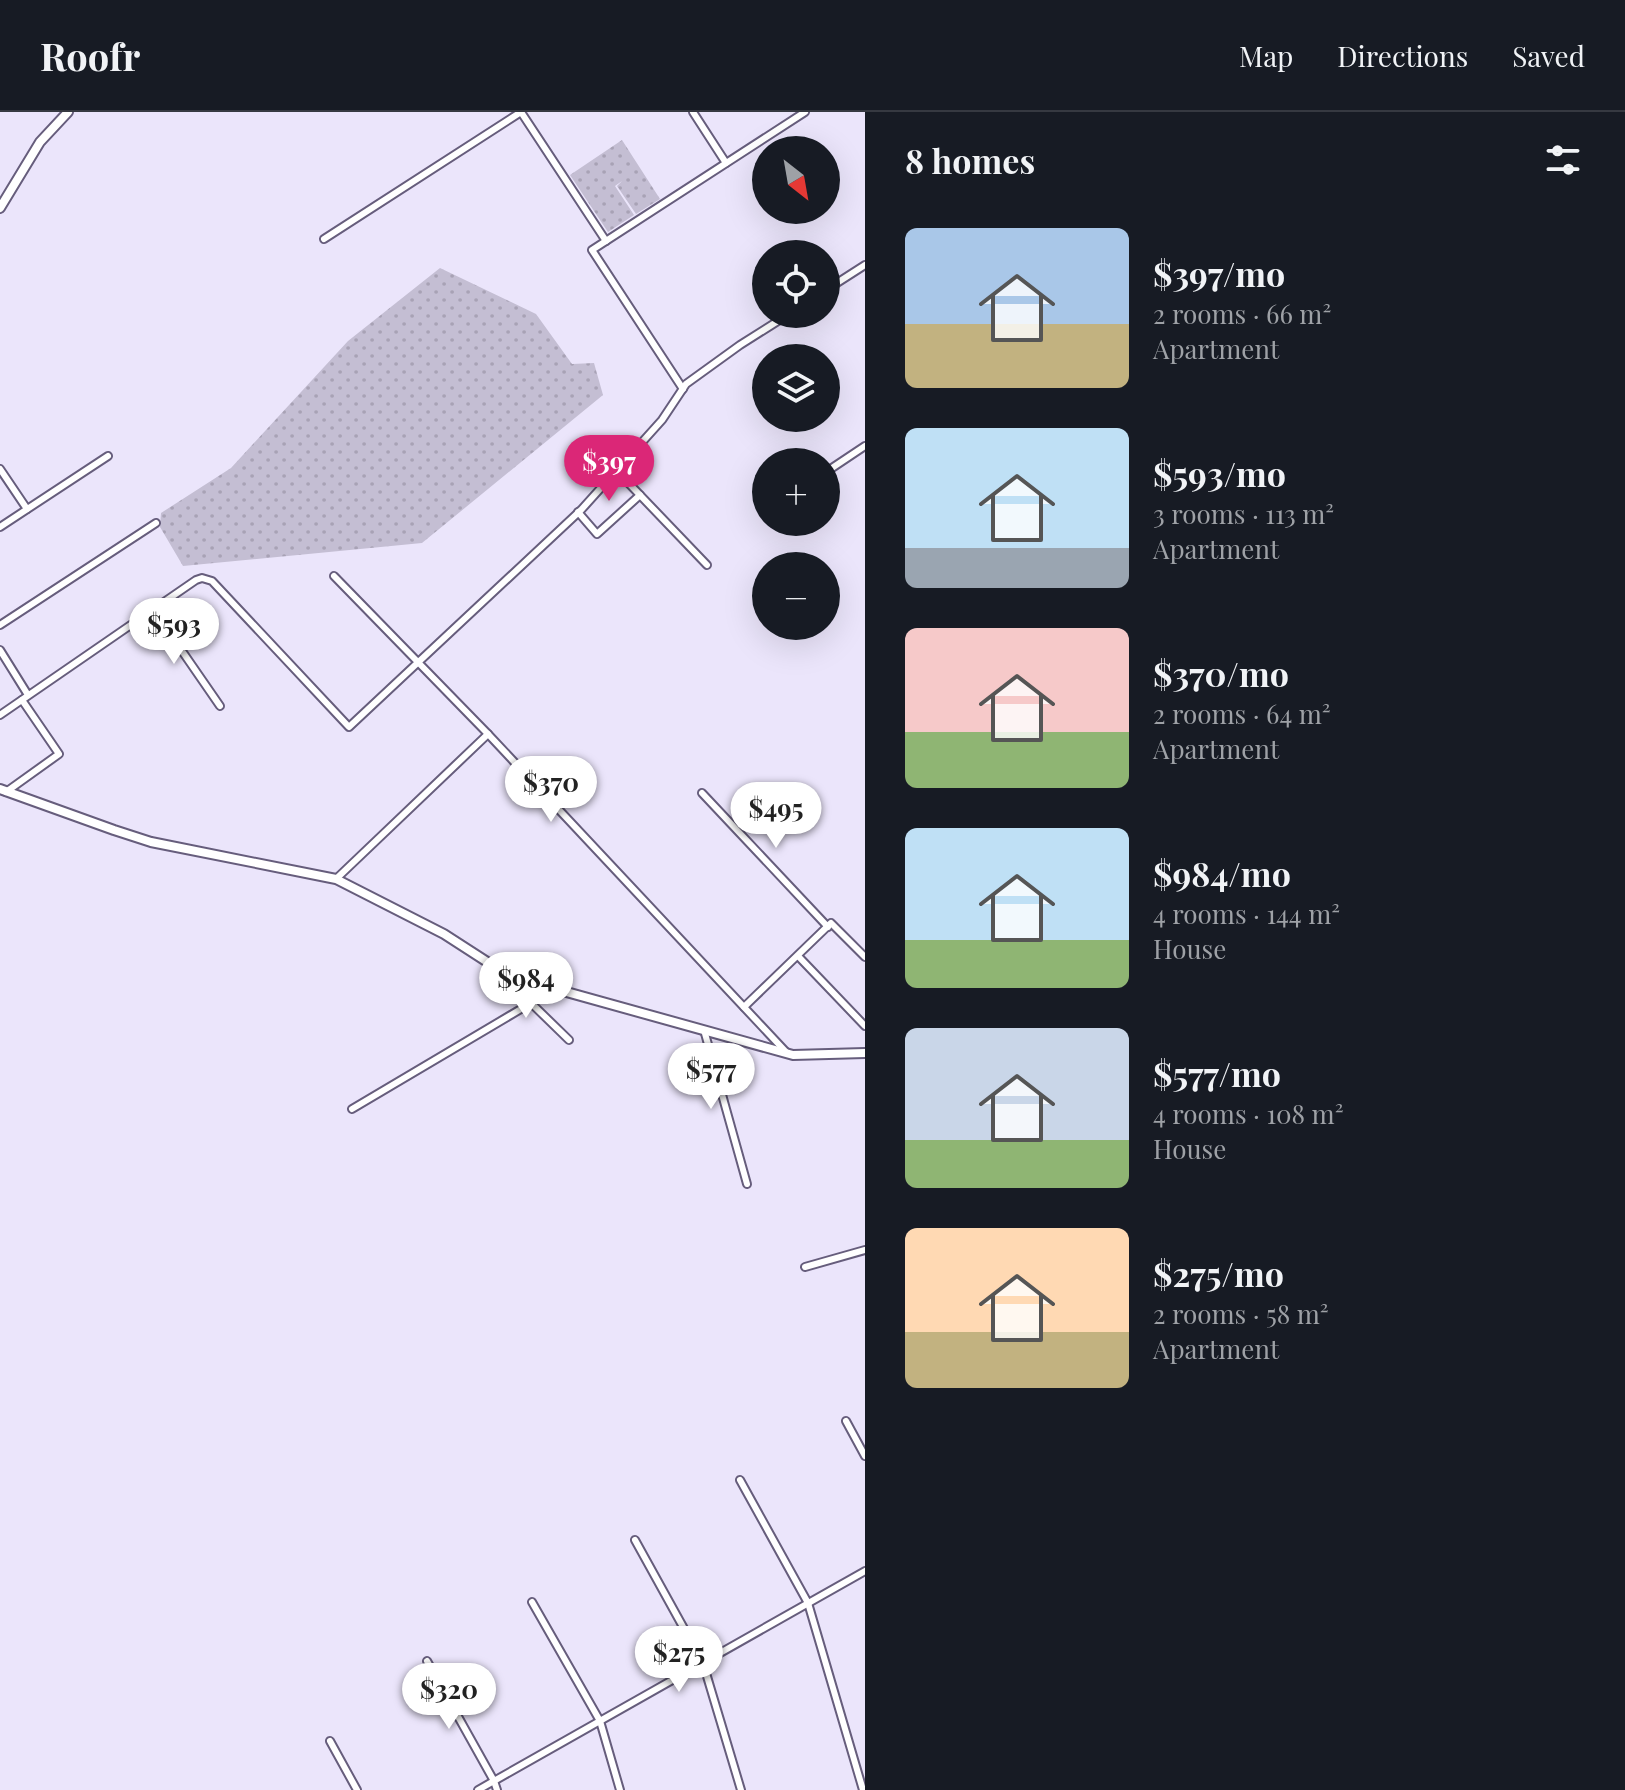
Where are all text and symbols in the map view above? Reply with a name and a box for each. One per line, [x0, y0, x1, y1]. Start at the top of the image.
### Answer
text: Roofr [40, 30, 140, 81]
text: Map [1239, 37, 1293, 74]
text: Directions [1337, 37, 1468, 74]
text: Saved [1512, 37, 1585, 74]
north arrow [752, 136, 840, 224]
map controls [752, 136, 840, 640]
text: 8 homes [905, 137, 1035, 183]
icon: filters [1541, 138, 1585, 182]
button: locate [752, 240, 840, 328]
text: $397/mo [1153, 250, 1285, 296]
icon: home [969, 260, 1065, 356]
text: 2 rooms · 66 m² [1153, 296, 1331, 331]
text: Apartment [1153, 331, 1279, 366]
button: layers [752, 344, 840, 432]
pin: $397 [562, 435, 656, 503]
text: $397 [582, 443, 636, 478]
button: + [752, 448, 840, 536]
text: $593/mo [1153, 450, 1286, 496]
icon: home [969, 460, 1065, 556]
text: 3 rooms · 113 m² [1153, 496, 1334, 531]
text: Apartment [1153, 531, 1279, 566]
button: − [752, 552, 840, 640]
pin: $593 [127, 598, 221, 666]
text: $593 [147, 606, 201, 641]
text: $370/mo [1153, 650, 1289, 696]
icon: home [969, 660, 1065, 756]
text: 2 rooms · 64 m² [1153, 696, 1331, 731]
text: Apartment [1153, 731, 1279, 766]
pin: $370 [504, 756, 598, 824]
text: $370 [523, 764, 579, 799]
pin: $495 [729, 782, 823, 850]
text: $495 [749, 790, 803, 825]
text: $984/mo [1153, 850, 1291, 896]
icon: home [969, 860, 1065, 956]
text: 4 rooms · 144 m² [1153, 896, 1340, 931]
text: House [1153, 931, 1226, 966]
pin: $984 [479, 952, 573, 1020]
text: $984 [497, 960, 555, 995]
pin: $577 [664, 1043, 758, 1111]
text: $577/mo [1153, 1050, 1281, 1096]
text: $577 [686, 1051, 736, 1086]
icon: home [969, 1060, 1065, 1156]
text: 4 rooms · 108 m² [1153, 1096, 1343, 1131]
text: House [1153, 1131, 1226, 1166]
text: $275/mo [1153, 1250, 1284, 1296]
icon: home [969, 1260, 1065, 1356]
text: 2 rooms · 58 m² [1153, 1296, 1329, 1331]
text: Apartment [1153, 1331, 1279, 1366]
pin: $275 [632, 1626, 726, 1694]
text: $275 [653, 1634, 705, 1669]
pin: $320 [402, 1663, 496, 1731]
text: $320 [420, 1671, 478, 1706]

